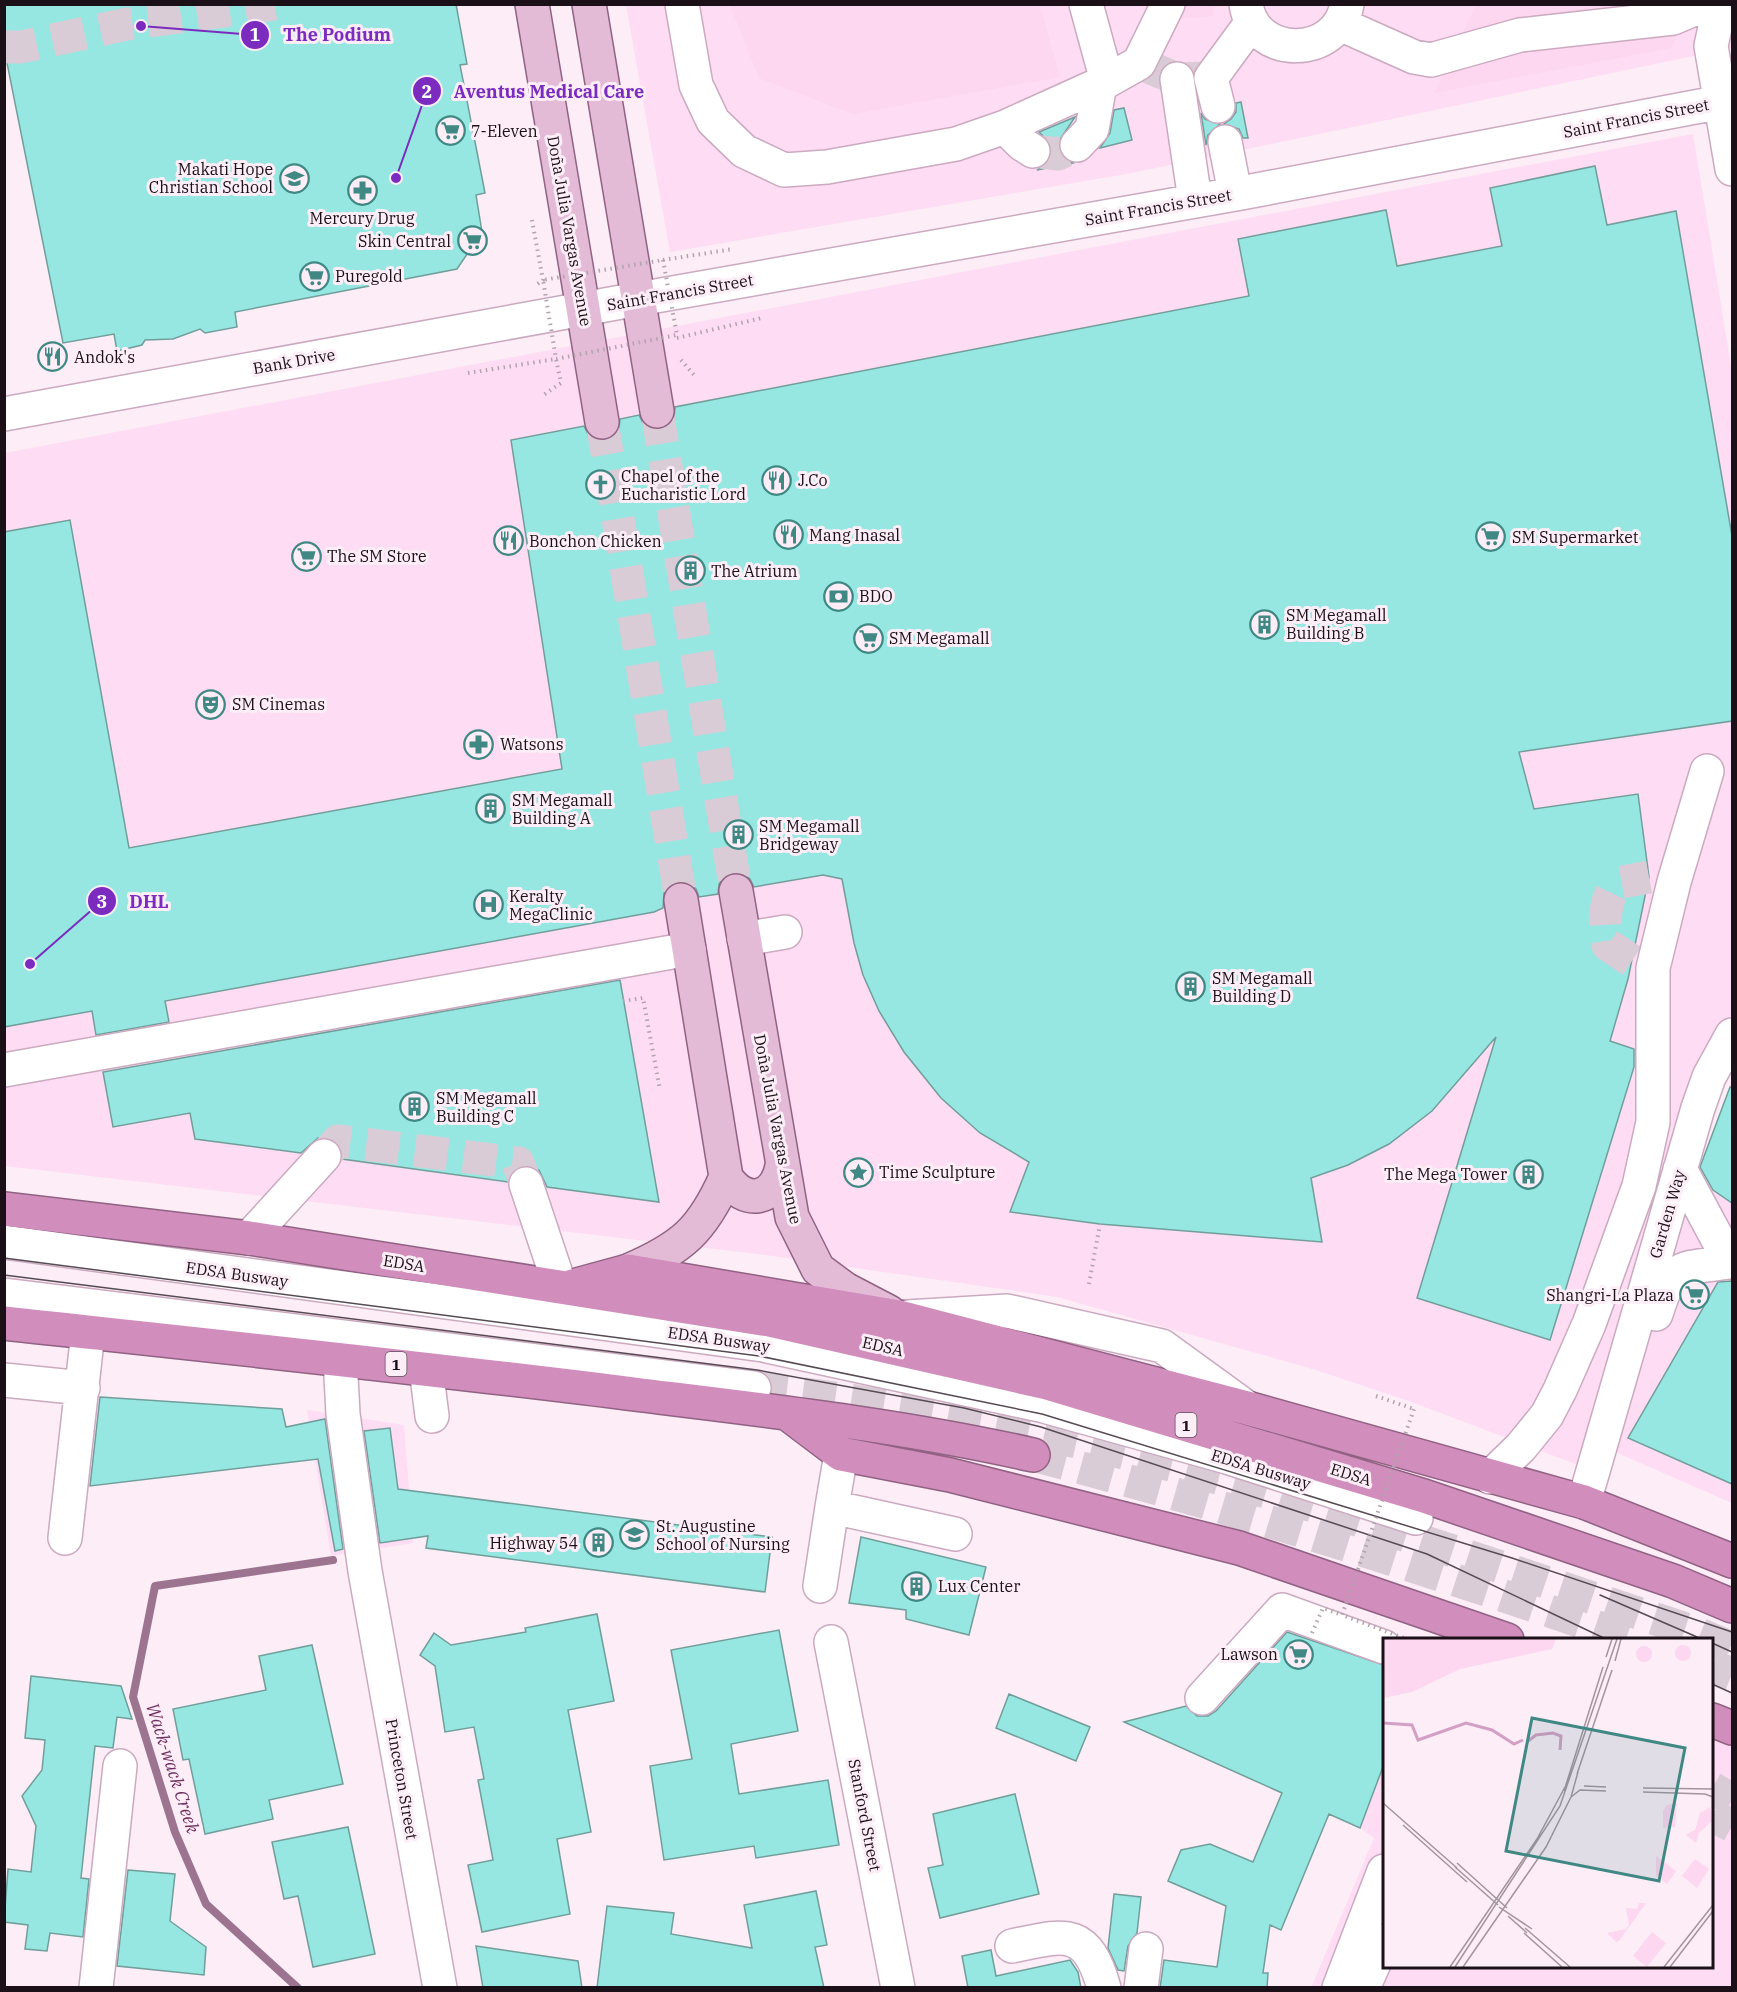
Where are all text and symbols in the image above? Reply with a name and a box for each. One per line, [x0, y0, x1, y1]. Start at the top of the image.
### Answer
callout: The Podium [240, 17, 403, 53]
text: 1 [250, 23, 261, 46]
text: The Podium [283, 23, 392, 46]
callout: Aventus Medical Care [412, 73, 657, 109]
text: 2 [422, 80, 432, 103]
text: Aventus Medical Care [454, 80, 644, 103]
street label: Saint Francis Street [1561, 94, 1711, 142]
supermarket icon: 7-Eleven [434, 115, 466, 147]
place label: 7-Eleven [471, 121, 538, 141]
street label: Doña Julia Vargas Avenue [543, 134, 597, 328]
place label: Makati Hope Christian School [149, 159, 273, 197]
school or university icon: Makati Hope Christian School [278, 162, 310, 194]
pharmacy icon: Mercury Drug [346, 174, 378, 206]
street label: Saint Francis Street [1083, 184, 1233, 230]
place label: Mercury Drug [310, 208, 415, 228]
supermarket icon: Skin Central [456, 225, 488, 257]
place label: Skin Central [358, 231, 451, 251]
supermarket icon: Puregold [298, 260, 330, 292]
place label: Puregold [335, 266, 403, 286]
street label: Saint Francis Street [605, 269, 755, 315]
restaurant icon: Andok's [37, 341, 69, 373]
street label: Bank Drive [251, 344, 337, 378]
place label: Andok's [74, 347, 135, 367]
restaurant icon: J.Co [761, 464, 793, 496]
place label: Chapel of the Eucharistic Lord [621, 466, 746, 504]
church icon: Chapel of the Eucharistic Lord [584, 469, 616, 501]
place label: J.Co [798, 470, 828, 490]
restaurant icon: Mang Inasal [772, 519, 804, 551]
supermarket icon: SM Supermarket [1475, 521, 1507, 553]
restaurant icon: Bonchon Chicken [492, 525, 524, 557]
place label: Mang Inasal [809, 525, 900, 545]
place label: SM Supermarket [1512, 527, 1639, 547]
place label: Bonchon Chicken [529, 531, 662, 551]
supermarket icon: The SM Store [290, 540, 322, 572]
place label: The SM Store [327, 546, 427, 566]
building icon: The Atrium [674, 555, 706, 587]
place label: The Atrium [711, 561, 797, 581]
bank icon: BDO [822, 580, 854, 612]
place label: BDO [859, 586, 893, 606]
place label: SM Megamall Building B [1286, 605, 1387, 643]
building icon: SM Megamall Building B [1249, 608, 1281, 640]
supermarket icon: SM Megamall [852, 622, 884, 654]
place label: SM Megamall [889, 628, 990, 648]
theatre icon: SM Cinemas [195, 688, 227, 720]
place label: SM Cinemas [232, 694, 325, 714]
pharmacy icon: Watsons [463, 728, 495, 760]
place label: Watsons [500, 734, 564, 754]
place label: SM Megamall Building A [512, 790, 613, 828]
building icon: SM Megamall Building A [475, 793, 507, 825]
place label: SM Megamall Bridgeway [759, 816, 860, 854]
building icon: SM Megamall Bridgeway [722, 819, 754, 851]
callout: DHL [87, 883, 180, 919]
place label: Keralty MegaClinic [509, 886, 593, 924]
hospital icon: Keralty MegaClinic [472, 889, 504, 921]
text: 3 [97, 890, 107, 913]
text: DHL [129, 890, 169, 913]
place label: SM Megamall Building D [1212, 968, 1313, 1006]
building icon: SM Megamall Building D [1175, 971, 1207, 1003]
street label: Doña Julia Vargas Avenue [750, 1032, 806, 1226]
place label: SM Megamall Building C [436, 1088, 537, 1126]
building icon: SM Megamall Building C [399, 1091, 431, 1123]
place icon: Time Sculpture [842, 1156, 874, 1188]
building icon: The Mega Tower [1512, 1158, 1544, 1190]
place label: Time Sculpture [879, 1162, 995, 1182]
place label: The Mega Tower [1384, 1164, 1507, 1184]
street label: Garden Way [1645, 1167, 1689, 1261]
street label: EDSA [382, 1250, 426, 1276]
street label: EDSA Busway [185, 1257, 290, 1291]
supermarket icon: Shangri-La Plaza [1679, 1279, 1711, 1311]
place label: Shangri-La Plaza [1546, 1285, 1674, 1305]
street label: EDSA Busway [667, 1322, 772, 1356]
street label: EDSA [860, 1332, 906, 1360]
road number: 1 [386, 1352, 406, 1376]
road number: 1 [1176, 1413, 1196, 1437]
street label: EDSA Busway [1209, 1444, 1314, 1494]
street label: EDSA [1328, 1458, 1374, 1490]
place label: St. Augustine School of Nursing [656, 1516, 790, 1554]
school or university icon: St. Augustine School of Nursing [619, 1519, 651, 1551]
building icon: Highway 54 [583, 1527, 615, 1559]
place label: Highway 54 [490, 1533, 578, 1553]
building icon: Lux Center [901, 1570, 933, 1602]
place label: Lux Center [938, 1576, 1020, 1596]
supermarket icon: Lawson [1283, 1638, 1315, 1670]
inset map [1383, 1638, 1713, 1968]
place label: Lawson [1220, 1644, 1278, 1664]
water label: Wack-wack Creek [141, 1700, 205, 1836]
street label: Princeton Street [382, 1717, 423, 1841]
street label: Stanford Street [844, 1757, 886, 1873]

